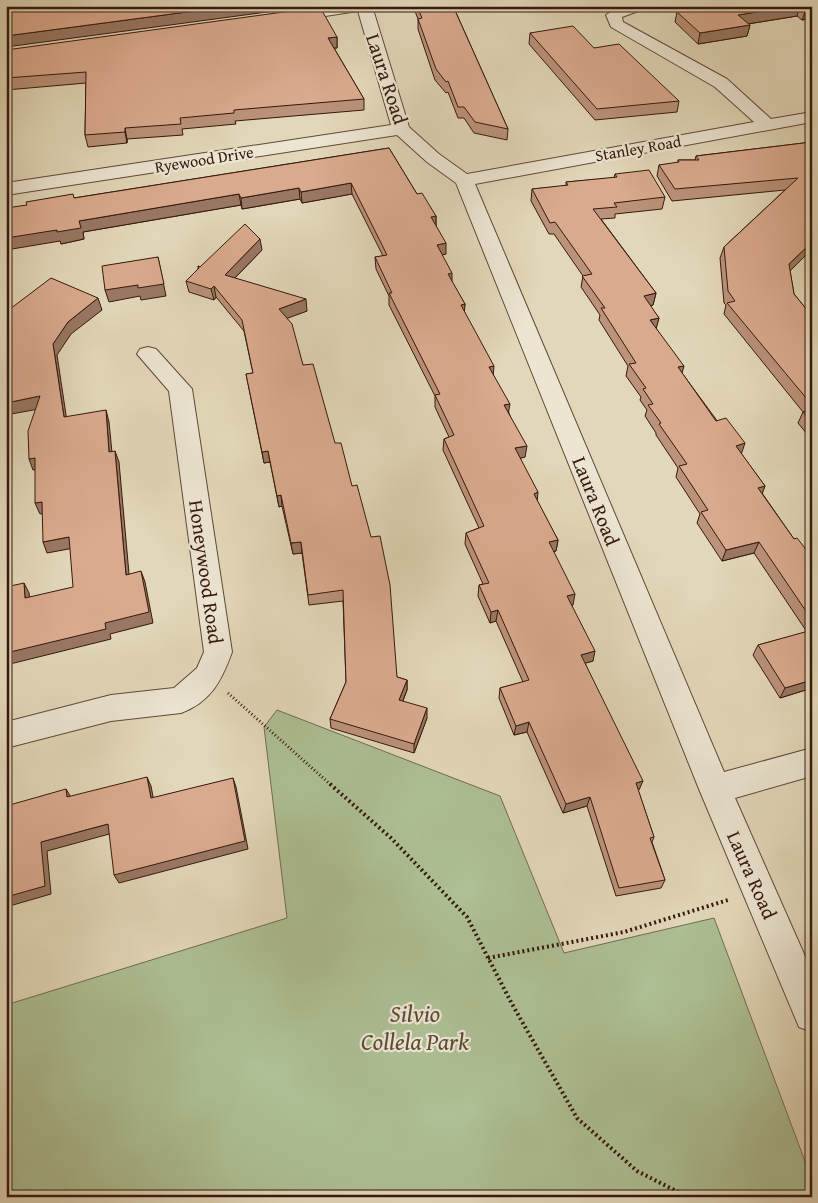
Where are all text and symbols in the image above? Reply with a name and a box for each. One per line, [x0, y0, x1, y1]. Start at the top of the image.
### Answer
street label: Laura Road [359, 30, 416, 128]
street label: Stanley Road [593, 129, 683, 167]
street label: Ryewood Drive [153, 139, 255, 179]
street label: Laura Road [565, 452, 628, 550]
street label: Honeywood Road [182, 498, 231, 646]
street label: Laura Road [720, 826, 785, 924]
park label: Silvio Collela Park [361, 996, 469, 1059]

